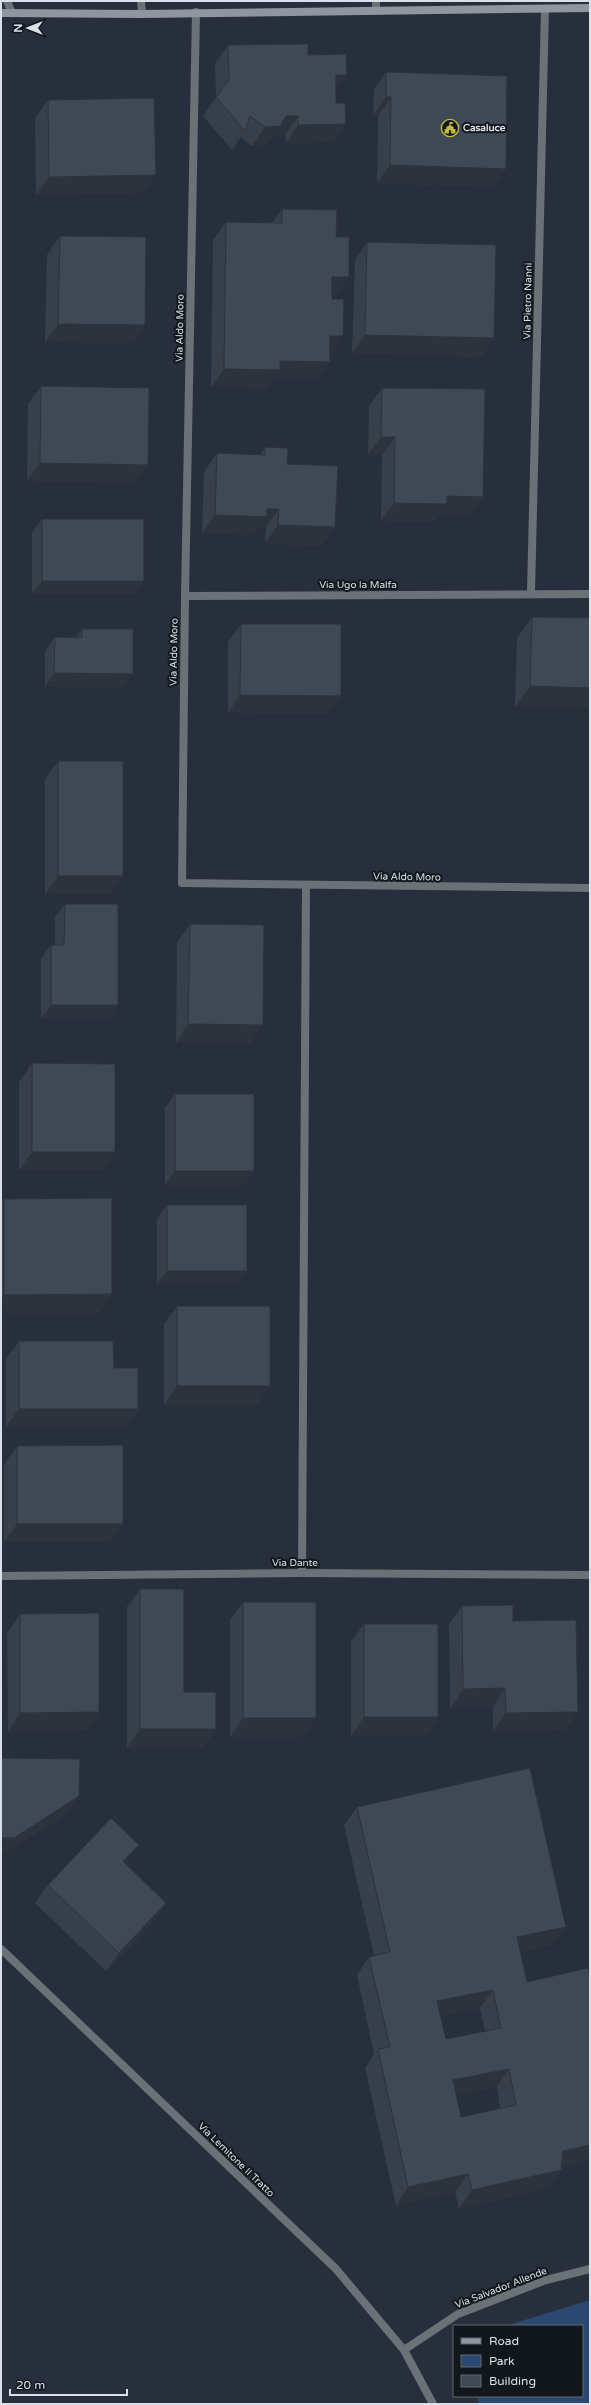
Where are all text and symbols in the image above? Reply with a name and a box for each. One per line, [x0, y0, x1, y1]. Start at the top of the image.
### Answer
north arrow [8, 8, 48, 48]
text: N [12, 24, 25, 32]
public building icon: Casaluce [440, 118, 460, 138]
place label: Casaluce [463, 122, 506, 134]
street label: Via Pietro Nanni [521, 262, 535, 340]
street label: Via Aldo Moro [173, 294, 187, 362]
street label: Via Ugo la Malfa [319, 579, 397, 591]
street label: Via Aldo Moro [167, 618, 181, 686]
street label: Via Aldo Moro [373, 870, 441, 884]
street label: Via Dante [272, 1557, 318, 1569]
street label: Via Lemitone II Tratto [195, 2120, 277, 2200]
street label: Via Salvador Allende [453, 2265, 549, 2311]
legend [453, 2325, 583, 2397]
text: Road [489, 2334, 519, 2348]
text: Park [489, 2354, 515, 2368]
scale bar [10, 2371, 127, 2397]
text: Building [489, 2374, 536, 2388]
text: 20 m [16, 2378, 45, 2392]

